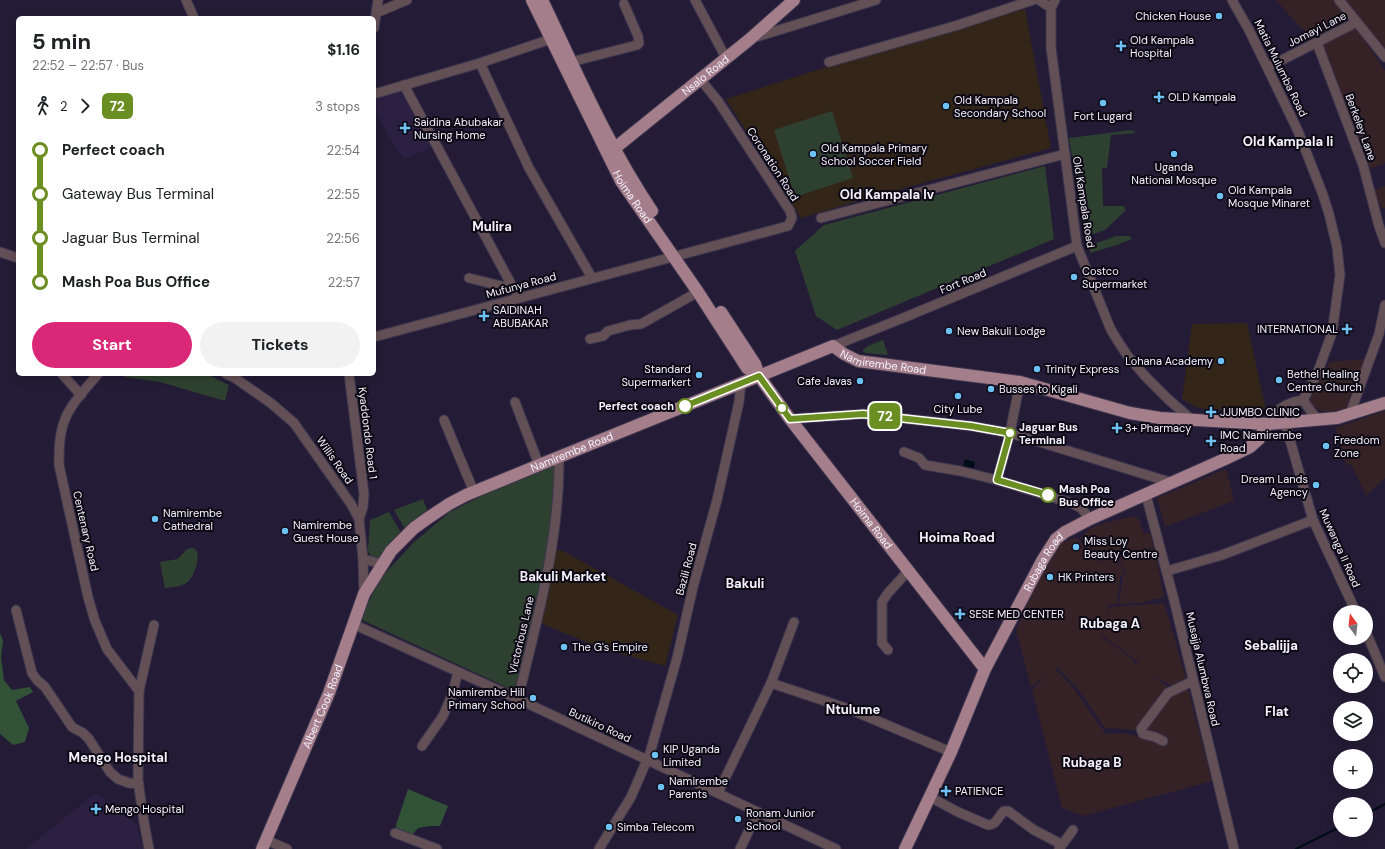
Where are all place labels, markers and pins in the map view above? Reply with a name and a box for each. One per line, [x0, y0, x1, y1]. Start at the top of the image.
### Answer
place label: Chicken House [1135, 9, 1211, 23]
marker: Chicken House [1214, 11, 1224, 21]
place label: Old Kampala Hospital [1130, 33, 1194, 60]
marker: Old Kampala Hospital [1115, 40, 1127, 52]
place label: OLD Kampala [1168, 90, 1236, 104]
marker: OLD Kampala [1153, 91, 1165, 103]
place label: Old Kampala Secondary School [954, 93, 1046, 120]
marker: Fort Lugard [1098, 98, 1108, 108]
marker: Old Kampala Secondary School [941, 101, 951, 111]
place label: Fort Lugard [1074, 109, 1132, 123]
place label: Saidina Abubakar Nursing Home [414, 115, 503, 142]
marker: Saidina Abubakar Nursing Home [399, 122, 411, 134]
place label: Old Kampala Primary School Soccer Field [821, 141, 927, 168]
marker: Old Kampala Primary School Soccer Field [808, 149, 818, 159]
marker: Uganda National Mosque [1169, 149, 1179, 159]
place label: Uganda National Mosque [1131, 160, 1217, 187]
place label: Old Kampala Mosque Minaret [1228, 183, 1310, 210]
marker: Old Kampala Mosque Minaret [1215, 191, 1225, 201]
place label: Costco Supermarket [1082, 264, 1147, 291]
marker: Costco Supermarket [1069, 272, 1079, 282]
place label: SAIDINAH ABUBAKAR [493, 303, 548, 330]
marker: SAIDINAH ABUBAKAR [478, 310, 490, 322]
place label: INTERNATIONAL [1257, 322, 1338, 336]
marker: INTERNATIONAL [1341, 323, 1353, 335]
place label: New Bakuli Lodge [957, 324, 1046, 338]
marker: New Bakuli Lodge [944, 326, 954, 336]
place label: Lohana Academy [1125, 354, 1213, 368]
marker: Lohana Academy [1216, 356, 1226, 366]
place label: Standard Supermarkert [621, 362, 691, 389]
place label: Trinity Express [1045, 362, 1119, 376]
marker: Trinity Express [1032, 364, 1042, 374]
place label: Bethel Healing Centre Church [1287, 367, 1362, 394]
marker: Standard Supermarkert [694, 370, 704, 380]
place label: Cafe Javas [797, 374, 852, 388]
marker: Bethel Healing Centre Church [1274, 375, 1284, 385]
marker: Cafe Javas [855, 376, 865, 386]
place label: Busses to Kigali [999, 382, 1078, 396]
marker: Busses to Kigali [986, 384, 996, 394]
marker: City Lube [953, 391, 963, 401]
marker: Perfect coach [677, 398, 693, 414]
place label: Perfect coach [599, 399, 674, 413]
unlabelled marker [776, 402, 788, 414]
place label: City Lube [933, 402, 983, 416]
place label: JJUMBO CLINIC [1220, 405, 1300, 419]
marker: JJUMBO CLINIC [1205, 406, 1217, 418]
place label: Jaguar Bus Terminal [1019, 420, 1078, 447]
place label: 3+ Pharmacy [1125, 421, 1191, 435]
marker: 3+ Pharmacy [1112, 423, 1122, 433]
marker: Jaguar Bus Terminal [1004, 427, 1016, 439]
place label: IMC Namirembe Road [1220, 428, 1302, 455]
place label: Freedom Zone [1334, 433, 1380, 460]
marker: IMC Namirembe Road [1205, 435, 1217, 447]
marker: Freedom Zone [1321, 441, 1331, 451]
place label: Dream Lands Agency [1241, 472, 1308, 499]
marker: Dream Lands Agency [1311, 480, 1321, 490]
place label: Mash Poa Bus Office [1059, 482, 1114, 509]
marker: Mash Poa Bus Office [1040, 487, 1056, 503]
place label: Namirembe Cathedral [163, 506, 222, 533]
marker: Namirembe Cathedral [150, 514, 160, 524]
place label: Namirembe Guest House [293, 518, 359, 545]
marker: Namirembe Guest House [280, 526, 290, 536]
place label: Miss Loy Beauty Centre [1084, 534, 1157, 561]
marker: Miss Loy Beauty Centre [1071, 542, 1081, 552]
place label: HK Printers [1058, 570, 1114, 584]
marker: HK Printers [1045, 572, 1055, 582]
place label: SESE MED CENTER [969, 607, 1064, 621]
marker: SESE MED CENTER [954, 608, 966, 620]
place label: The G's Empire [572, 640, 648, 654]
marker: The G's Empire [559, 642, 569, 652]
place label: Namirembe Hill Primary School [448, 685, 525, 712]
marker: Namirembe Hill Primary School [528, 693, 538, 703]
place label: KIP Uganda Limited [663, 742, 720, 769]
marker: KIP Uganda Limited [650, 750, 660, 760]
place label: Namirembe Parents [669, 774, 728, 801]
marker: Namirembe Parents [656, 782, 666, 792]
place label: PATIENCE [955, 784, 1004, 798]
marker: PATIENCE [940, 785, 952, 797]
place label: Mengo Hospital [105, 802, 184, 816]
marker: Mengo Hospital [90, 803, 102, 815]
place label: Ronam Junior School [746, 806, 815, 833]
marker: Ronam Junior School [733, 814, 743, 824]
place label: Simba Telecom [617, 820, 695, 834]
marker: Simba Telecom [604, 822, 614, 832]

